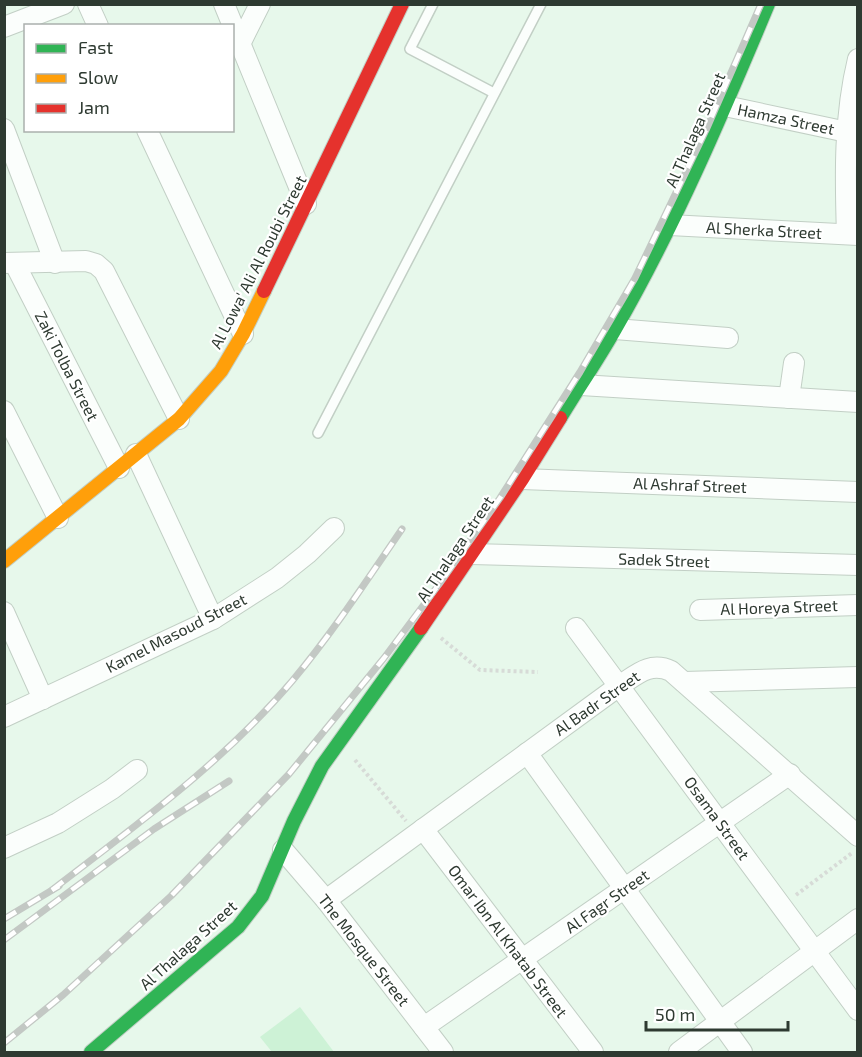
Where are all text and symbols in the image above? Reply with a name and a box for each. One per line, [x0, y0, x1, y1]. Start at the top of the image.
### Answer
legend [24, 24, 234, 132]
text: Fast [78, 36, 113, 58]
text: Slow [78, 66, 119, 88]
street label: Al Thalaga Street [661, 69, 728, 190]
text: Jam [78, 96, 110, 118]
street label: Hamza Street [736, 99, 836, 138]
street label: Al Lowa' Ali Al Roubi Street [205, 172, 310, 352]
street label: Al Sherka Street [706, 217, 823, 242]
street label: Zaki Tolba Street [32, 308, 103, 424]
street label: Al Ashraf Street [633, 473, 747, 496]
street label: Al Thalaga Street [412, 492, 497, 605]
street label: Sadek Street [618, 548, 710, 571]
street label: Kamel Masoud Street [102, 589, 249, 676]
street label: Al Horeya Street [720, 595, 838, 618]
street label: Al Badr Street [550, 666, 643, 739]
street label: Osama Street [681, 772, 754, 863]
street label: Omar Ibn Al Khatab Street [445, 861, 572, 1021]
street label: Al Fagr Street [561, 865, 652, 936]
street label: The Mosque Street [315, 890, 414, 1009]
street label: Al Thalaga Street [135, 896, 240, 993]
scale bar [646, 994, 788, 1032]
text: 50 m [655, 1003, 695, 1025]

